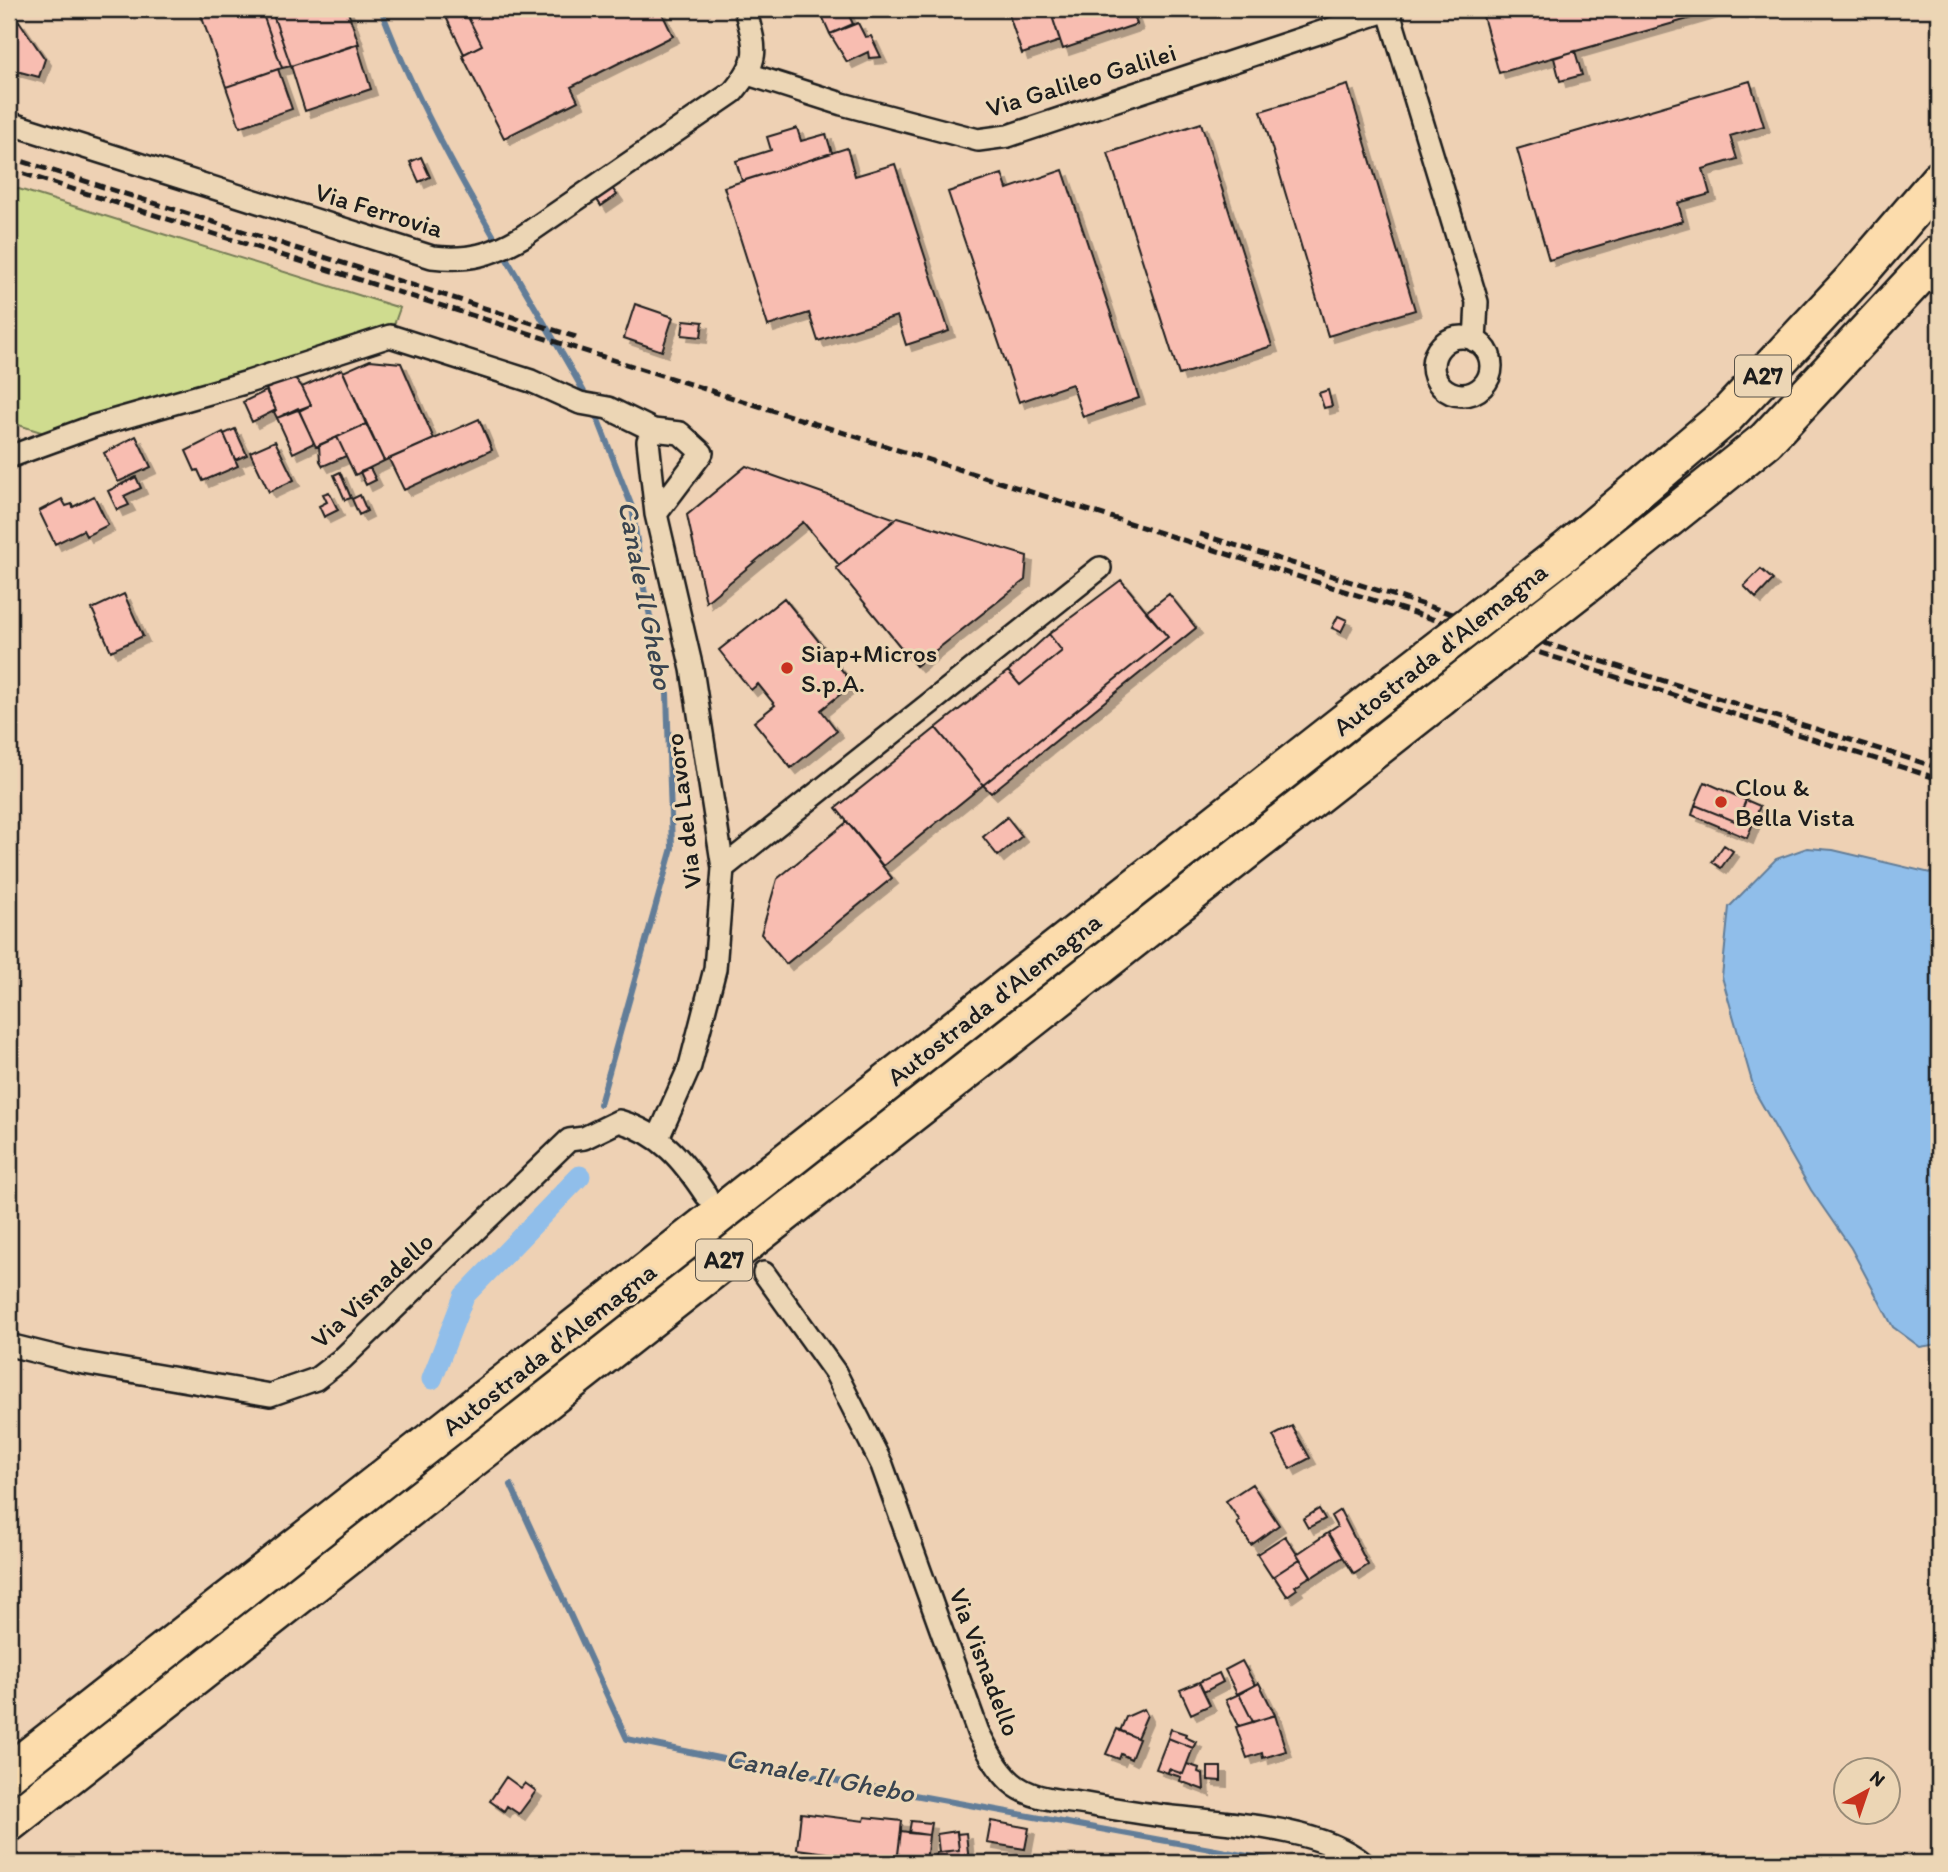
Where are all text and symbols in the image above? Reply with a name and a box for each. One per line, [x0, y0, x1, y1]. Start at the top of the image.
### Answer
street label: Via Galileo Galilei [982, 36, 1180, 124]
street label: Via Ferrovia [311, 175, 447, 245]
road number: A27 [1735, 356, 1791, 396]
water label: Canale Il Ghebo [611, 498, 681, 693]
street label: Autostrada d'Alemagna [1326, 555, 1554, 743]
place label: Siap+Micros S.p.A. [801, 637, 937, 699]
marker: Siap+Micros S.p.A. [779, 660, 795, 676]
street label: Via del Lavoro [658, 732, 708, 890]
place label: Clou & Bella Vista [1735, 771, 1855, 833]
marker: Clou & Bella Vista [1713, 794, 1729, 810]
street label: Autostrada d'Alemagna [880, 905, 1108, 1093]
street label: Via Visnadello [304, 1225, 440, 1355]
road number: A27 [696, 1240, 752, 1280]
street label: Autostrada d'Alemagna [435, 1255, 663, 1443]
street label: Via Visnadello [942, 1583, 1028, 1741]
water label: Canale Il Ghebo [723, 1740, 918, 1810]
north arrow [1832, 1756, 1902, 1826]
text: N [1865, 1765, 1890, 1791]

